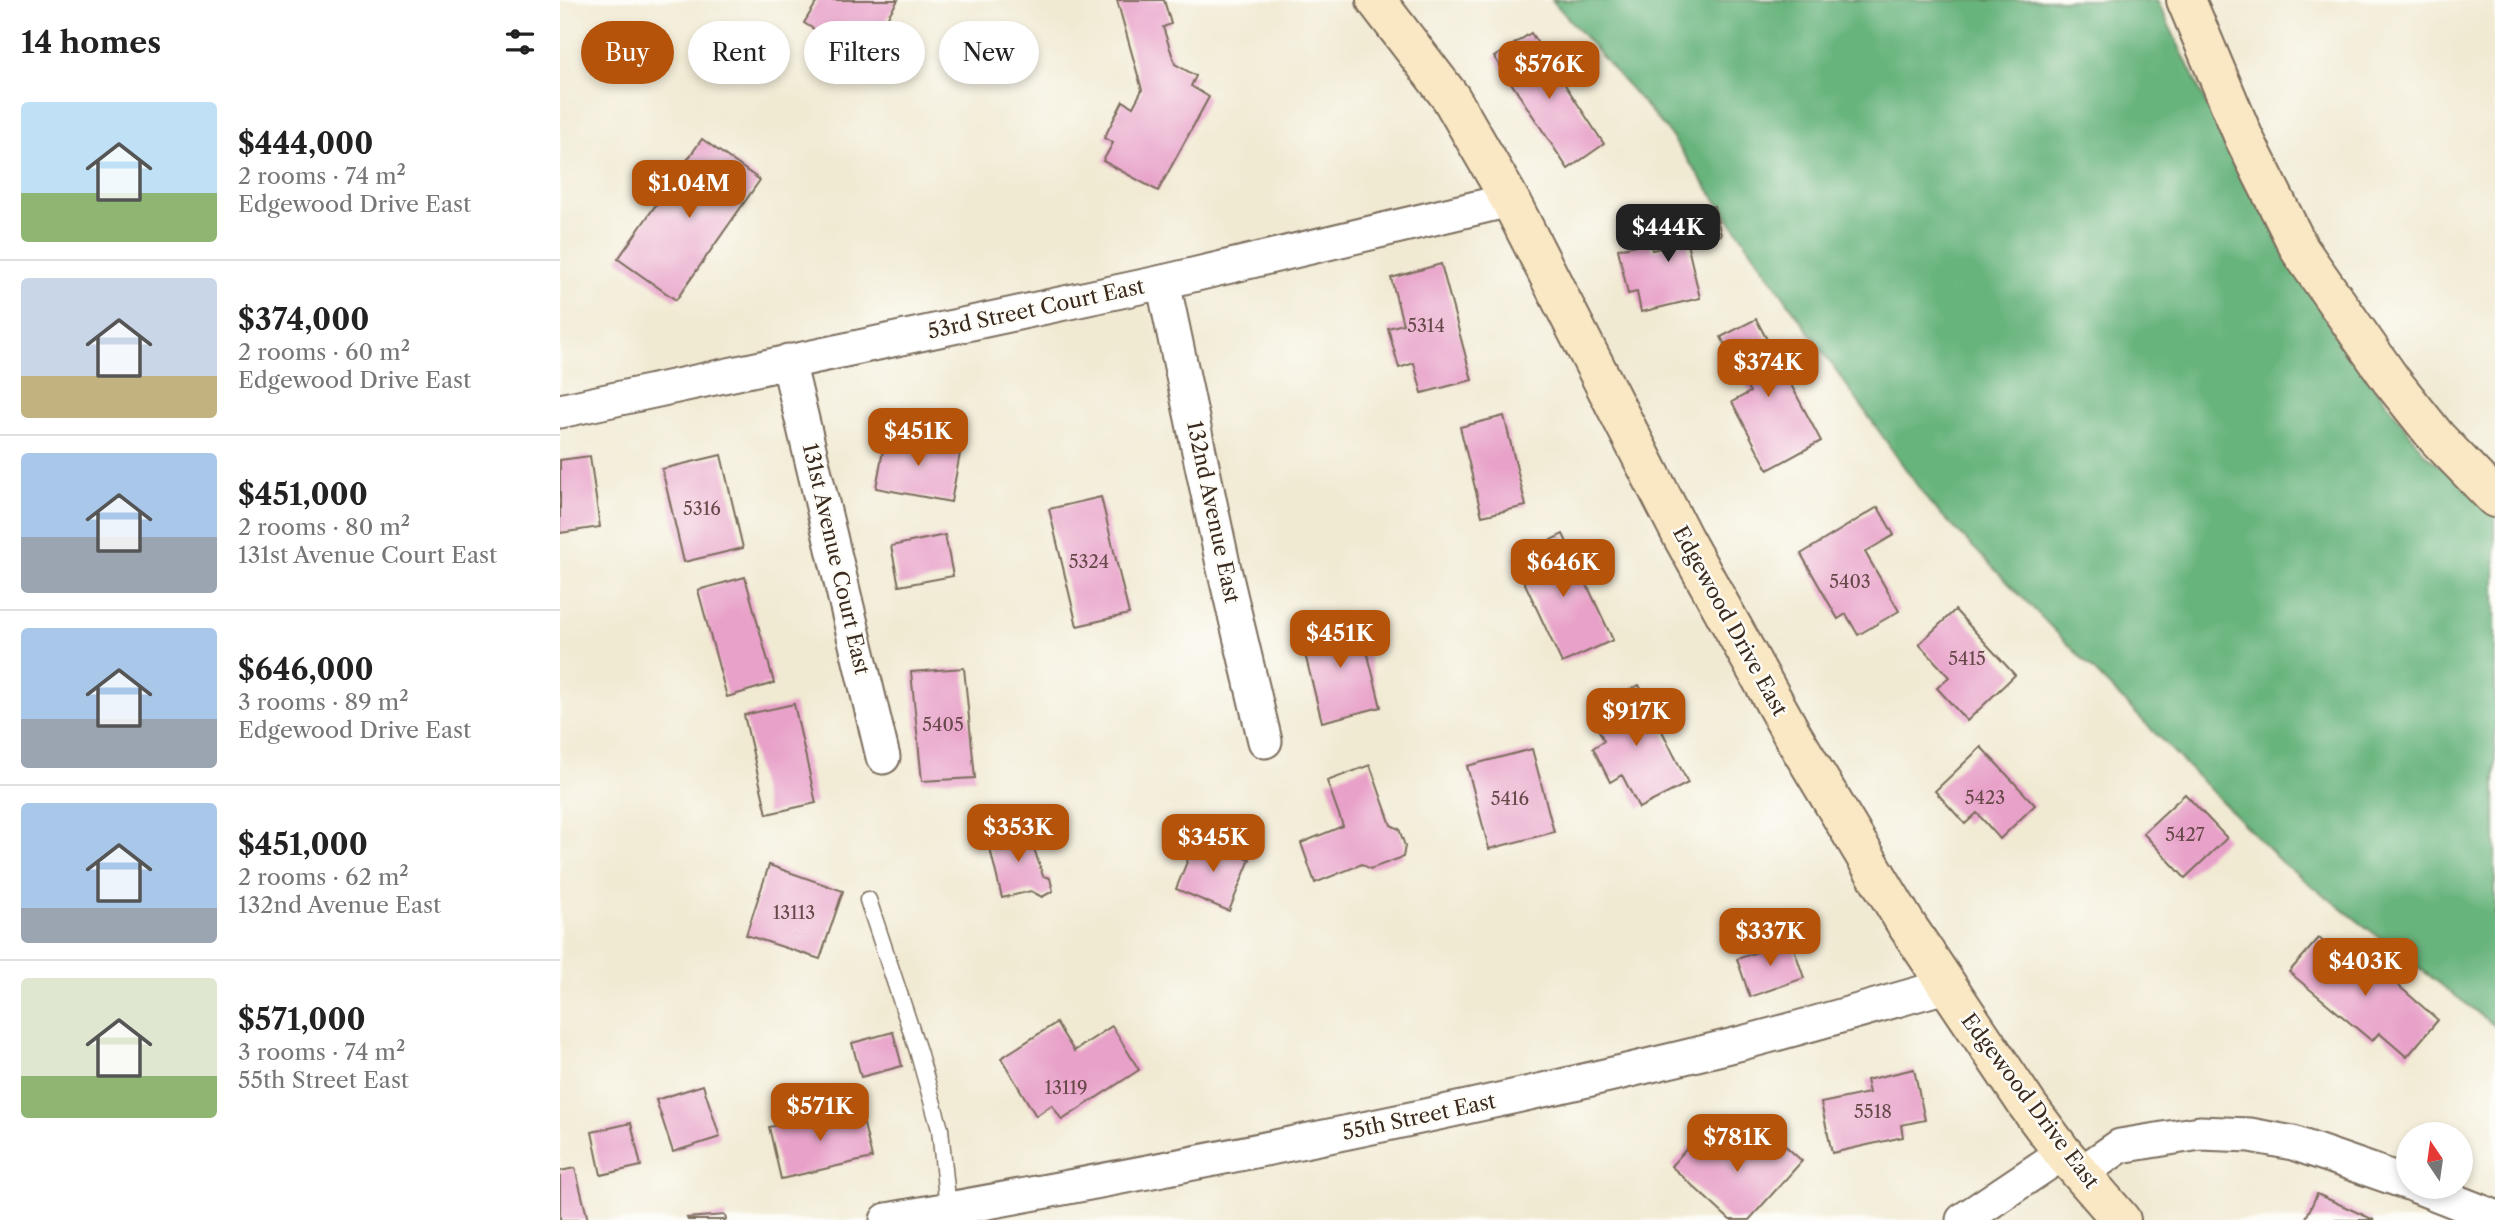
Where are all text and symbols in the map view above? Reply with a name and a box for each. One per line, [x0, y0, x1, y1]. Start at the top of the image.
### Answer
chip: Buy [581, 21, 674, 84]
chip: Rent [688, 21, 790, 84]
chip: Filters [804, 21, 925, 84]
chip: New [939, 21, 1039, 84]
icon: filters [501, 23, 539, 61]
text: 14 homes [21, 24, 161, 61]
pin: $576K [1500, 42, 1598, 101]
text: $576K [1514, 50, 1584, 78]
text: $444,000 [238, 125, 373, 162]
icon: home [77, 130, 161, 214]
pin: $1.04M [632, 160, 746, 220]
text: 2 rooms · 74 m² [238, 162, 406, 190]
text: $1.04M [648, 169, 730, 197]
text: Edgewood Drive East [238, 190, 471, 218]
pin: $444K [1619, 204, 1717, 264]
text: $444K [1632, 213, 1704, 241]
street label: 53rd Street Court East [925, 273, 1147, 344]
text: $374,000 [238, 301, 369, 338]
icon: home [77, 306, 161, 390]
house number: 5314 [1407, 315, 1445, 337]
text: 2 rooms · 60 m² [238, 338, 410, 366]
pin: $374K [1719, 340, 1817, 399]
text: $374K [1733, 348, 1803, 376]
text: Edgewood Drive East [238, 366, 471, 394]
pin: $451K [869, 408, 967, 468]
text: $451K [884, 417, 952, 445]
street label: 132nd Avenue East [1182, 419, 1245, 606]
street label: 131st Avenue Court East [798, 441, 875, 677]
text: $451,000 [238, 476, 368, 513]
icon: home [77, 481, 161, 565]
house number: 5316 [683, 498, 721, 520]
text: 2 rooms · 80 m² [238, 513, 410, 541]
street label: Edgewood Drive East [1668, 522, 1793, 720]
pin: $646K [1514, 540, 1612, 599]
text: 131st Avenue Court East [238, 541, 497, 569]
text: $646K [1527, 548, 1599, 576]
house number: 5324 [1069, 551, 1109, 573]
house number: 5403 [1829, 571, 1871, 593]
pin: $451K [1291, 610, 1389, 670]
text: $451K [1306, 619, 1374, 647]
house number: 5415 [1948, 648, 1986, 670]
text: $646,000 [238, 651, 374, 688]
icon: home [77, 656, 161, 740]
text: 3 rooms · 89 m² [238, 688, 409, 716]
pin: $917K [1587, 688, 1685, 748]
text: $917K [1602, 697, 1670, 725]
house number: 5405 [922, 714, 964, 736]
text: Edgewood Drive East [238, 716, 471, 744]
house number: 5423 [1965, 787, 2005, 809]
house number: 5416 [1491, 788, 1529, 810]
pin: $353K [969, 804, 1067, 864]
text: $353K [983, 813, 1053, 841]
pin: $345K [1164, 814, 1262, 874]
text: $345K [1178, 823, 1248, 851]
house number: 5427 [2165, 824, 2205, 846]
text: $451,000 [238, 826, 368, 863]
icon: home [77, 831, 161, 915]
text: 2 rooms · 62 m² [238, 863, 409, 891]
text: 132nd Avenue East [238, 891, 441, 919]
house number: 13113 [773, 902, 815, 924]
pin: $337K [1721, 908, 1819, 968]
text: $337K [1735, 917, 1805, 945]
pin: $403K [2316, 939, 2414, 998]
text: $403K [2329, 947, 2401, 975]
text: $571,000 [238, 1001, 366, 1038]
icon: home [77, 1006, 161, 1090]
street label: Edgewood Drive East [1956, 1008, 2105, 1194]
text: 3 rooms · 74 m² [238, 1038, 405, 1066]
text: 55th Street East [238, 1066, 409, 1094]
house number: 13119 [1044, 1077, 1088, 1099]
pin: $571K [771, 1084, 869, 1143]
street label: 55th Street East [1340, 1088, 1498, 1145]
text: $571K [787, 1092, 853, 1120]
house number: 5518 [1854, 1101, 1892, 1123]
pin: $781K [1688, 1114, 1786, 1174]
north arrow [2396, 1122, 2473, 1199]
map controls [2396, 1122, 2473, 1199]
text: $781K [1703, 1123, 1771, 1151]

